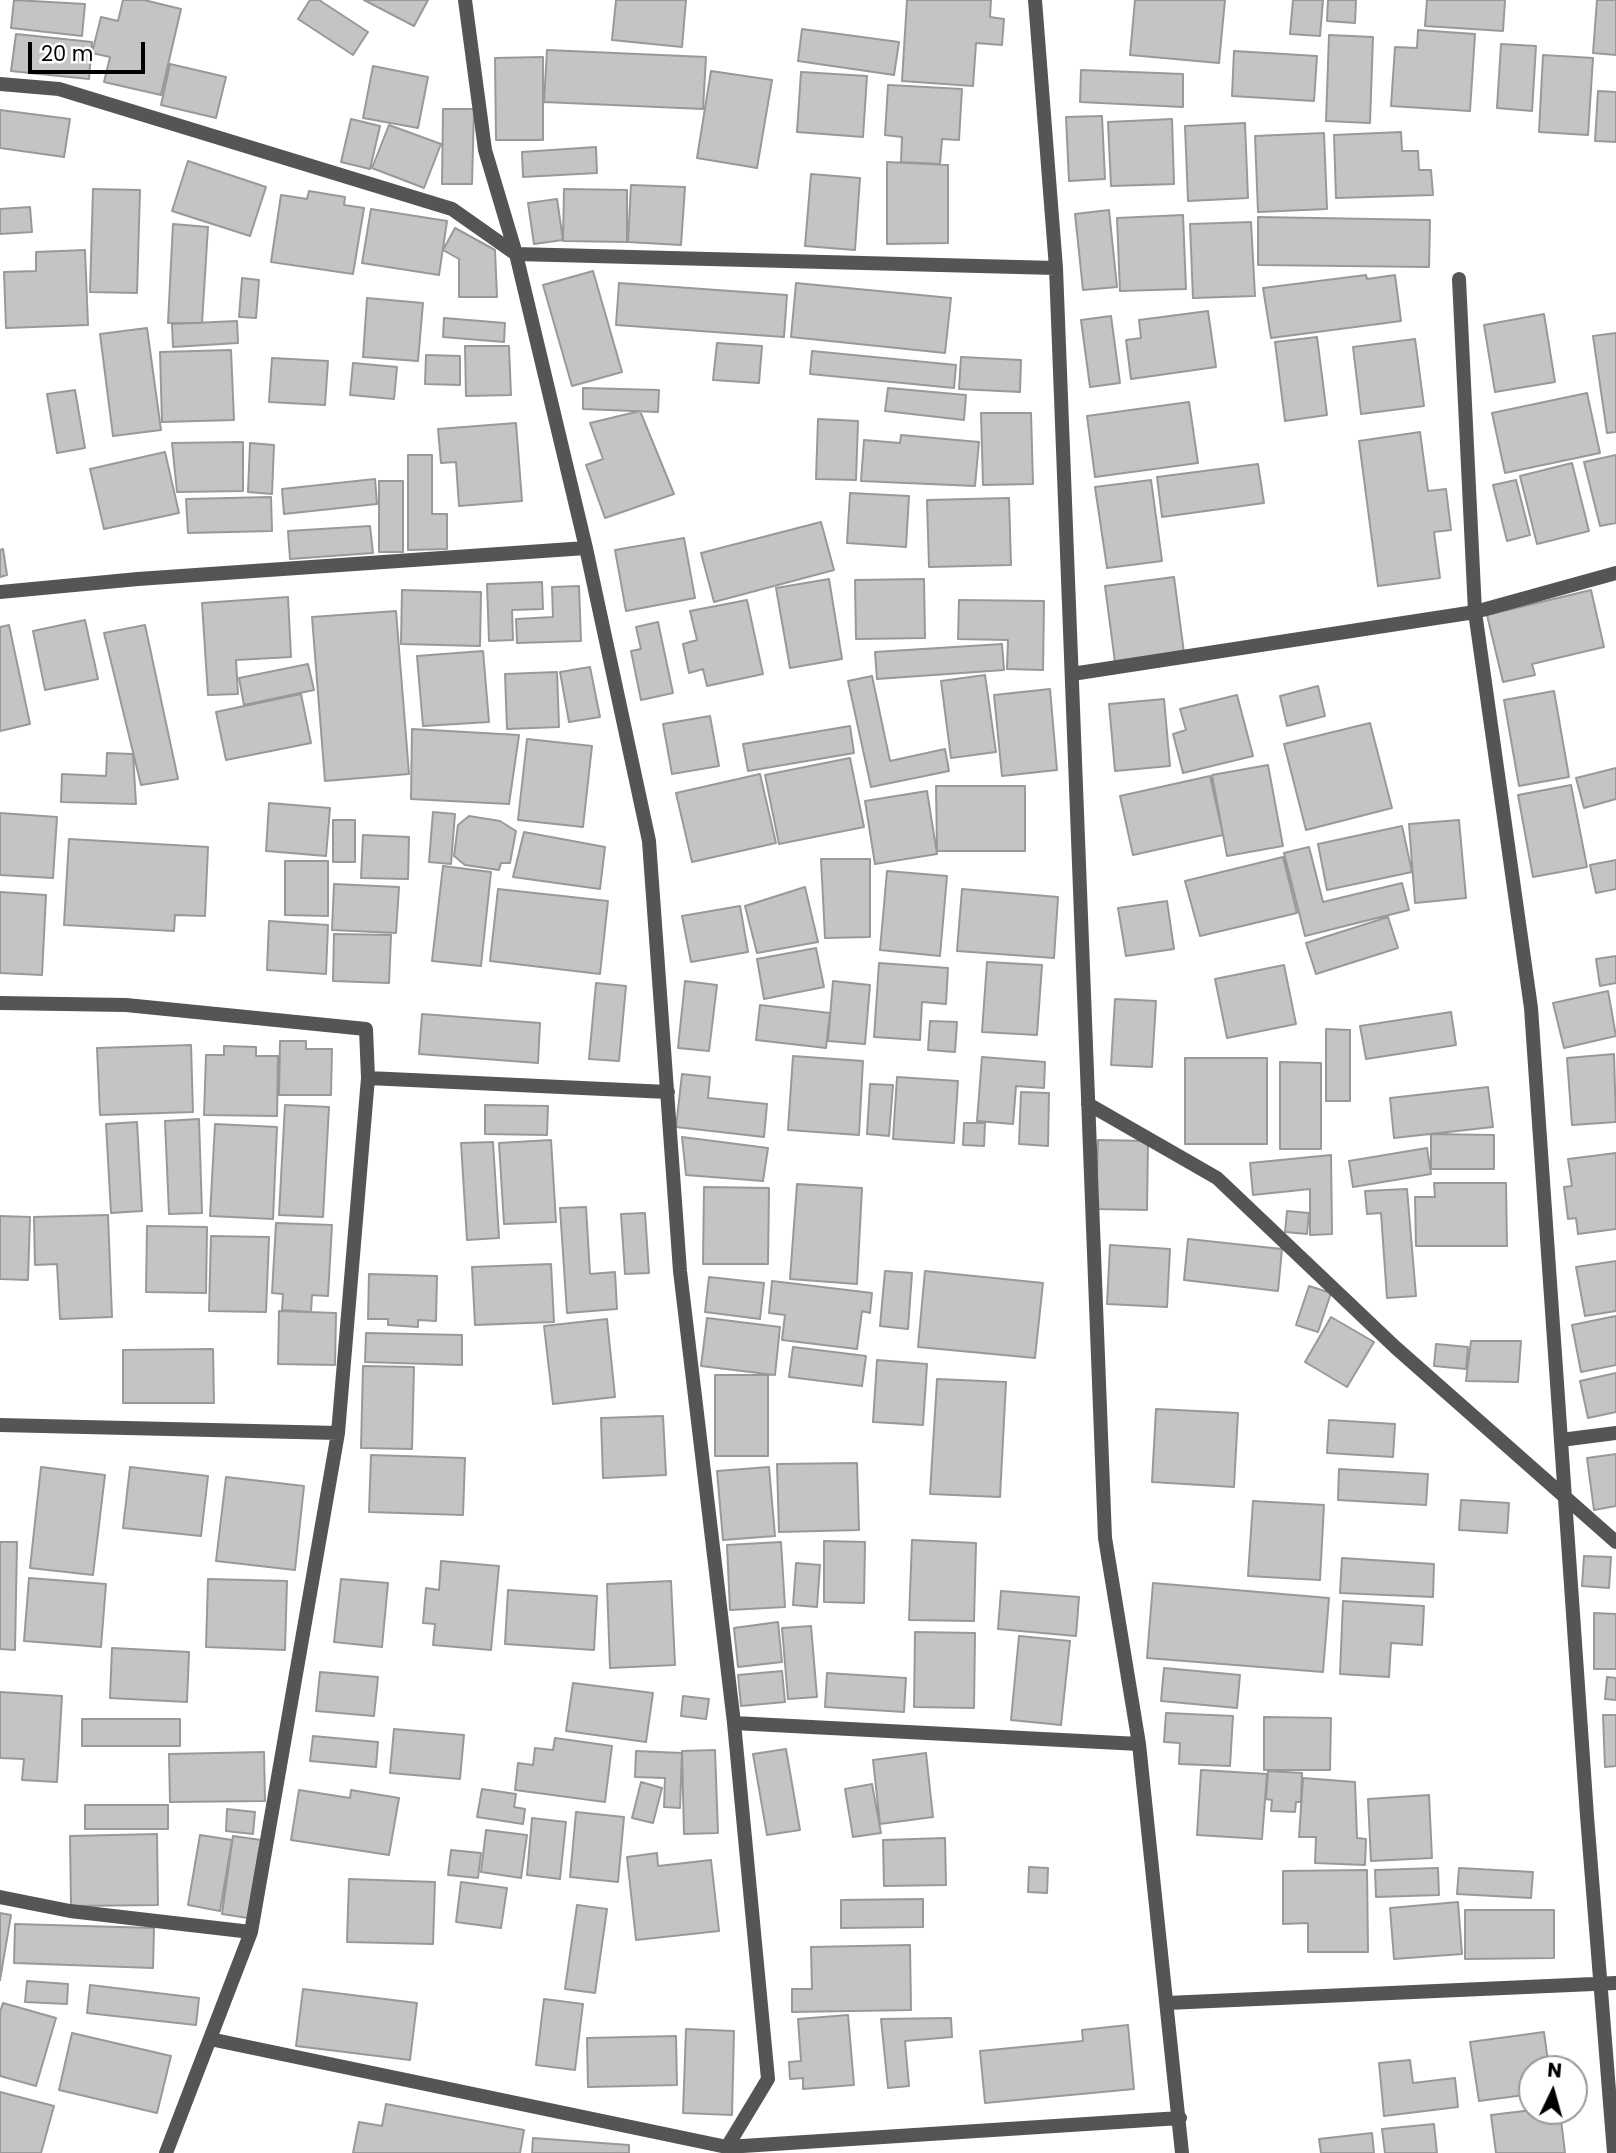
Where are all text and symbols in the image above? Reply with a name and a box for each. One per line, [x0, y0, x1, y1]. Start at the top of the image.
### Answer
scale bar [32, 28, 149, 72]
text: 20 m [41, 39, 94, 68]
north arrow [1518, 2055, 1588, 2125]
text: N [1546, 2057, 1563, 2085]

